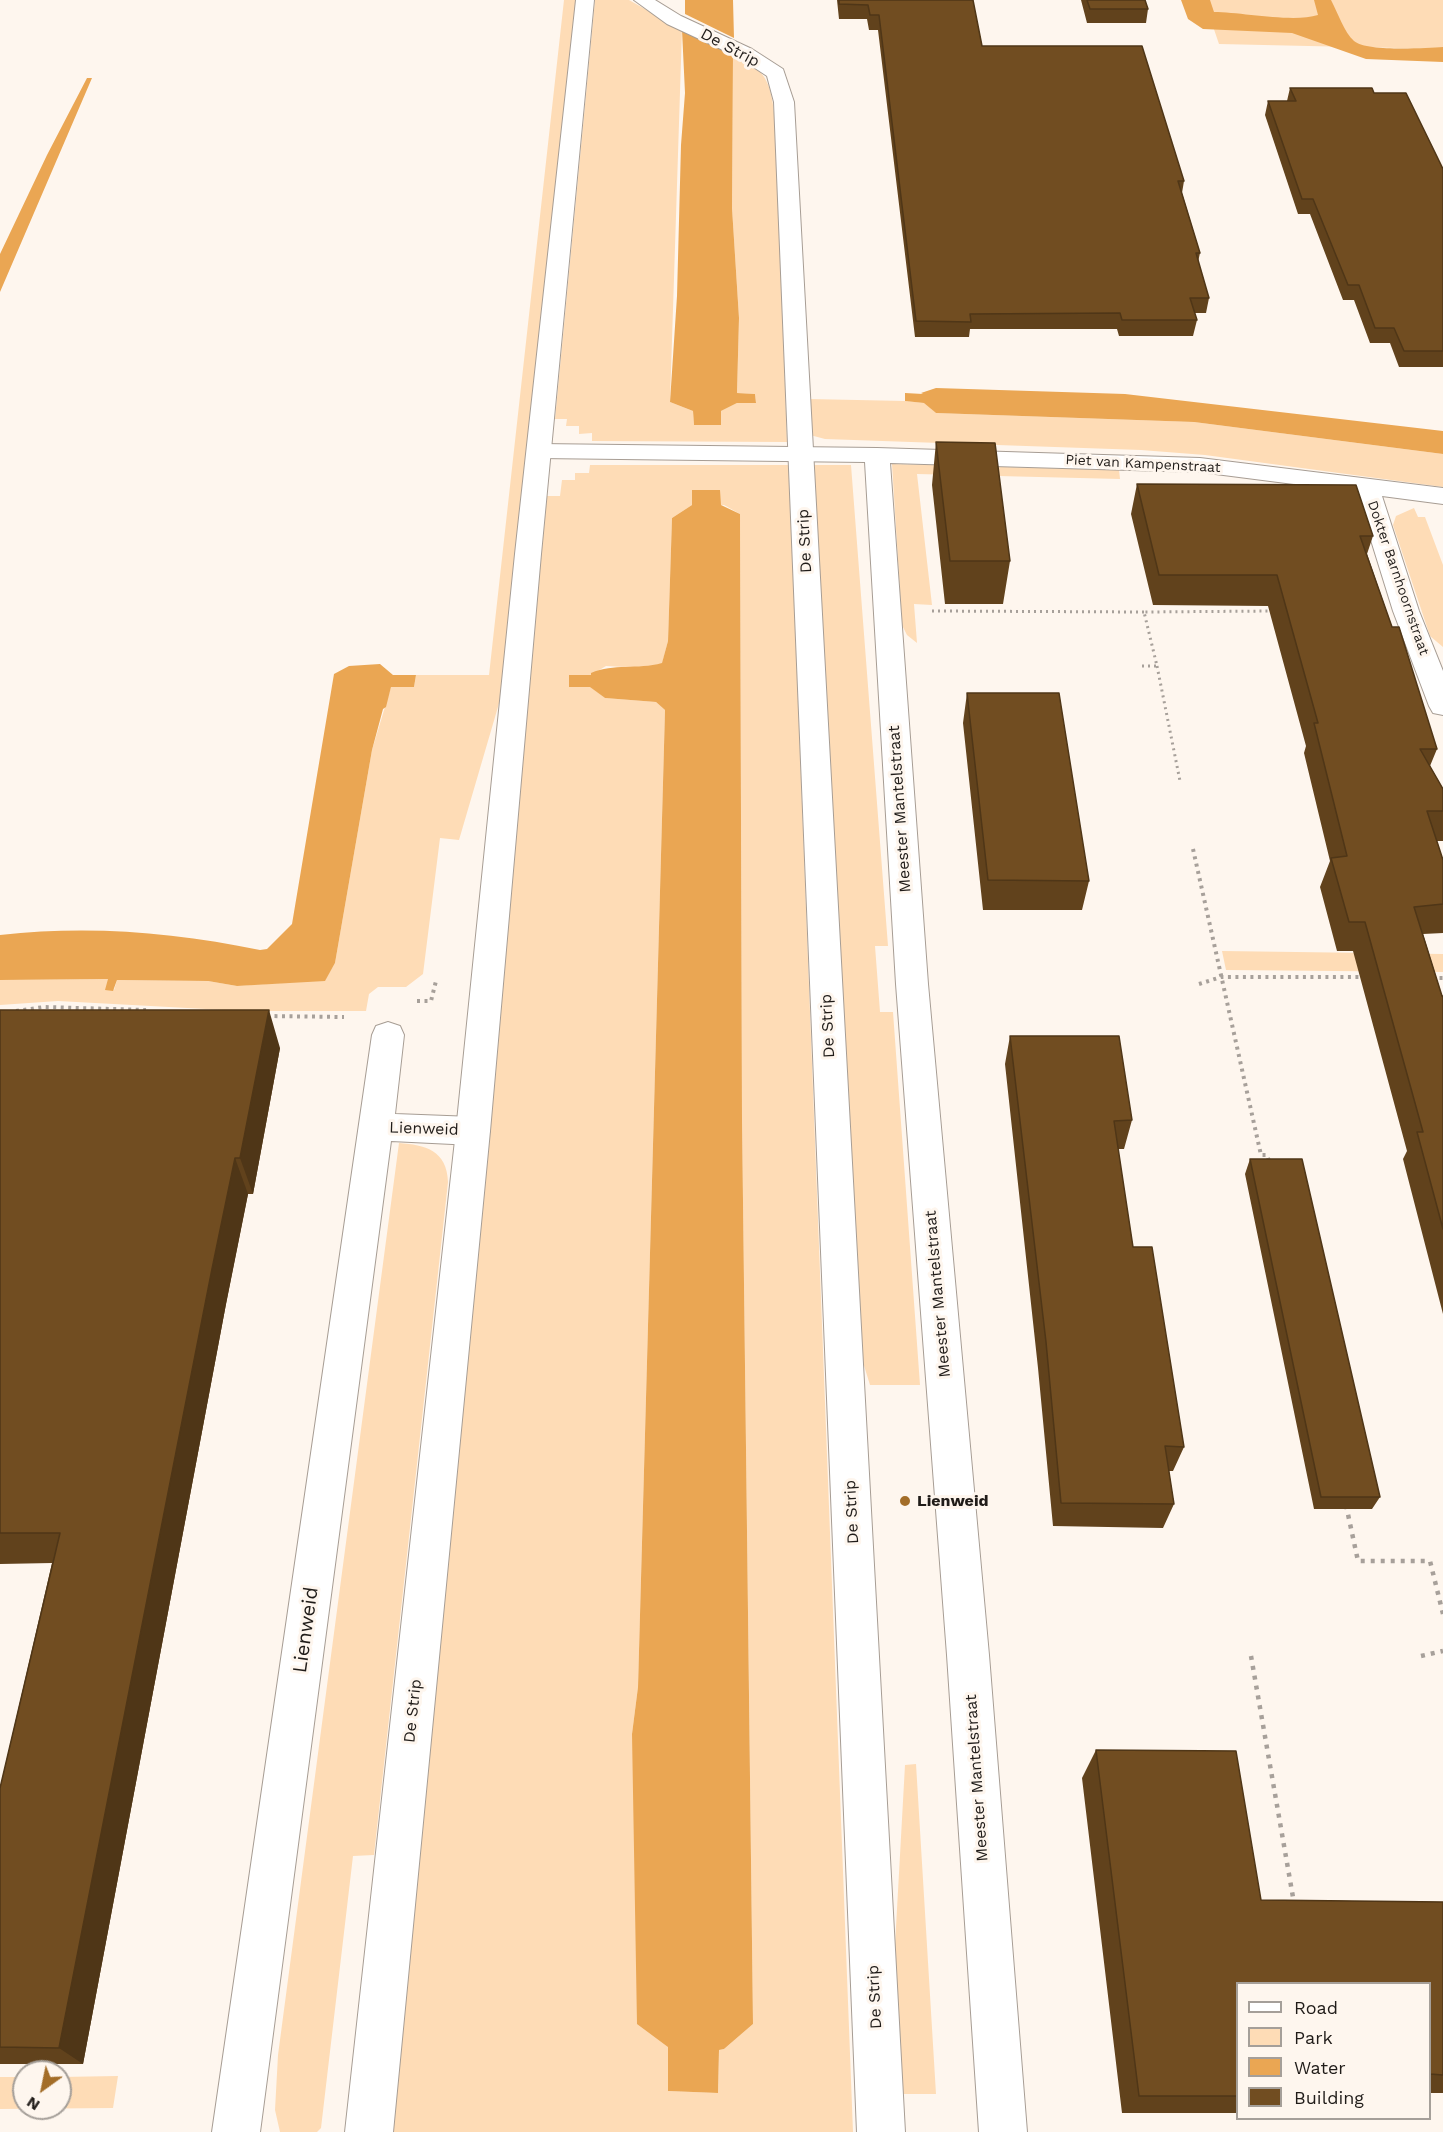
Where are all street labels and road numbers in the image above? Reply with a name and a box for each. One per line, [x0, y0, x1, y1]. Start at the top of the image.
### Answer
street label: De Strip [697, 25, 763, 71]
street label: Piet van Kampenstraat [1065, 452, 1221, 476]
street label: Dokter Barnhoornstraat [1364, 499, 1432, 657]
street label: De Strip [794, 509, 816, 573]
street label: Meester Mantelstraat [885, 725, 915, 893]
street label: De Strip [817, 994, 839, 1058]
street label: Lienweid [389, 1118, 459, 1140]
street label: Meester Mantelstraat [921, 1210, 955, 1378]
street label: De Strip [841, 1480, 863, 1544]
street label: Lienweid [288, 1585, 324, 1675]
street label: De Strip [400, 1678, 426, 1744]
street label: Meester Mantelstraat [962, 1694, 992, 1862]
street label: De Strip [864, 1965, 886, 2029]

